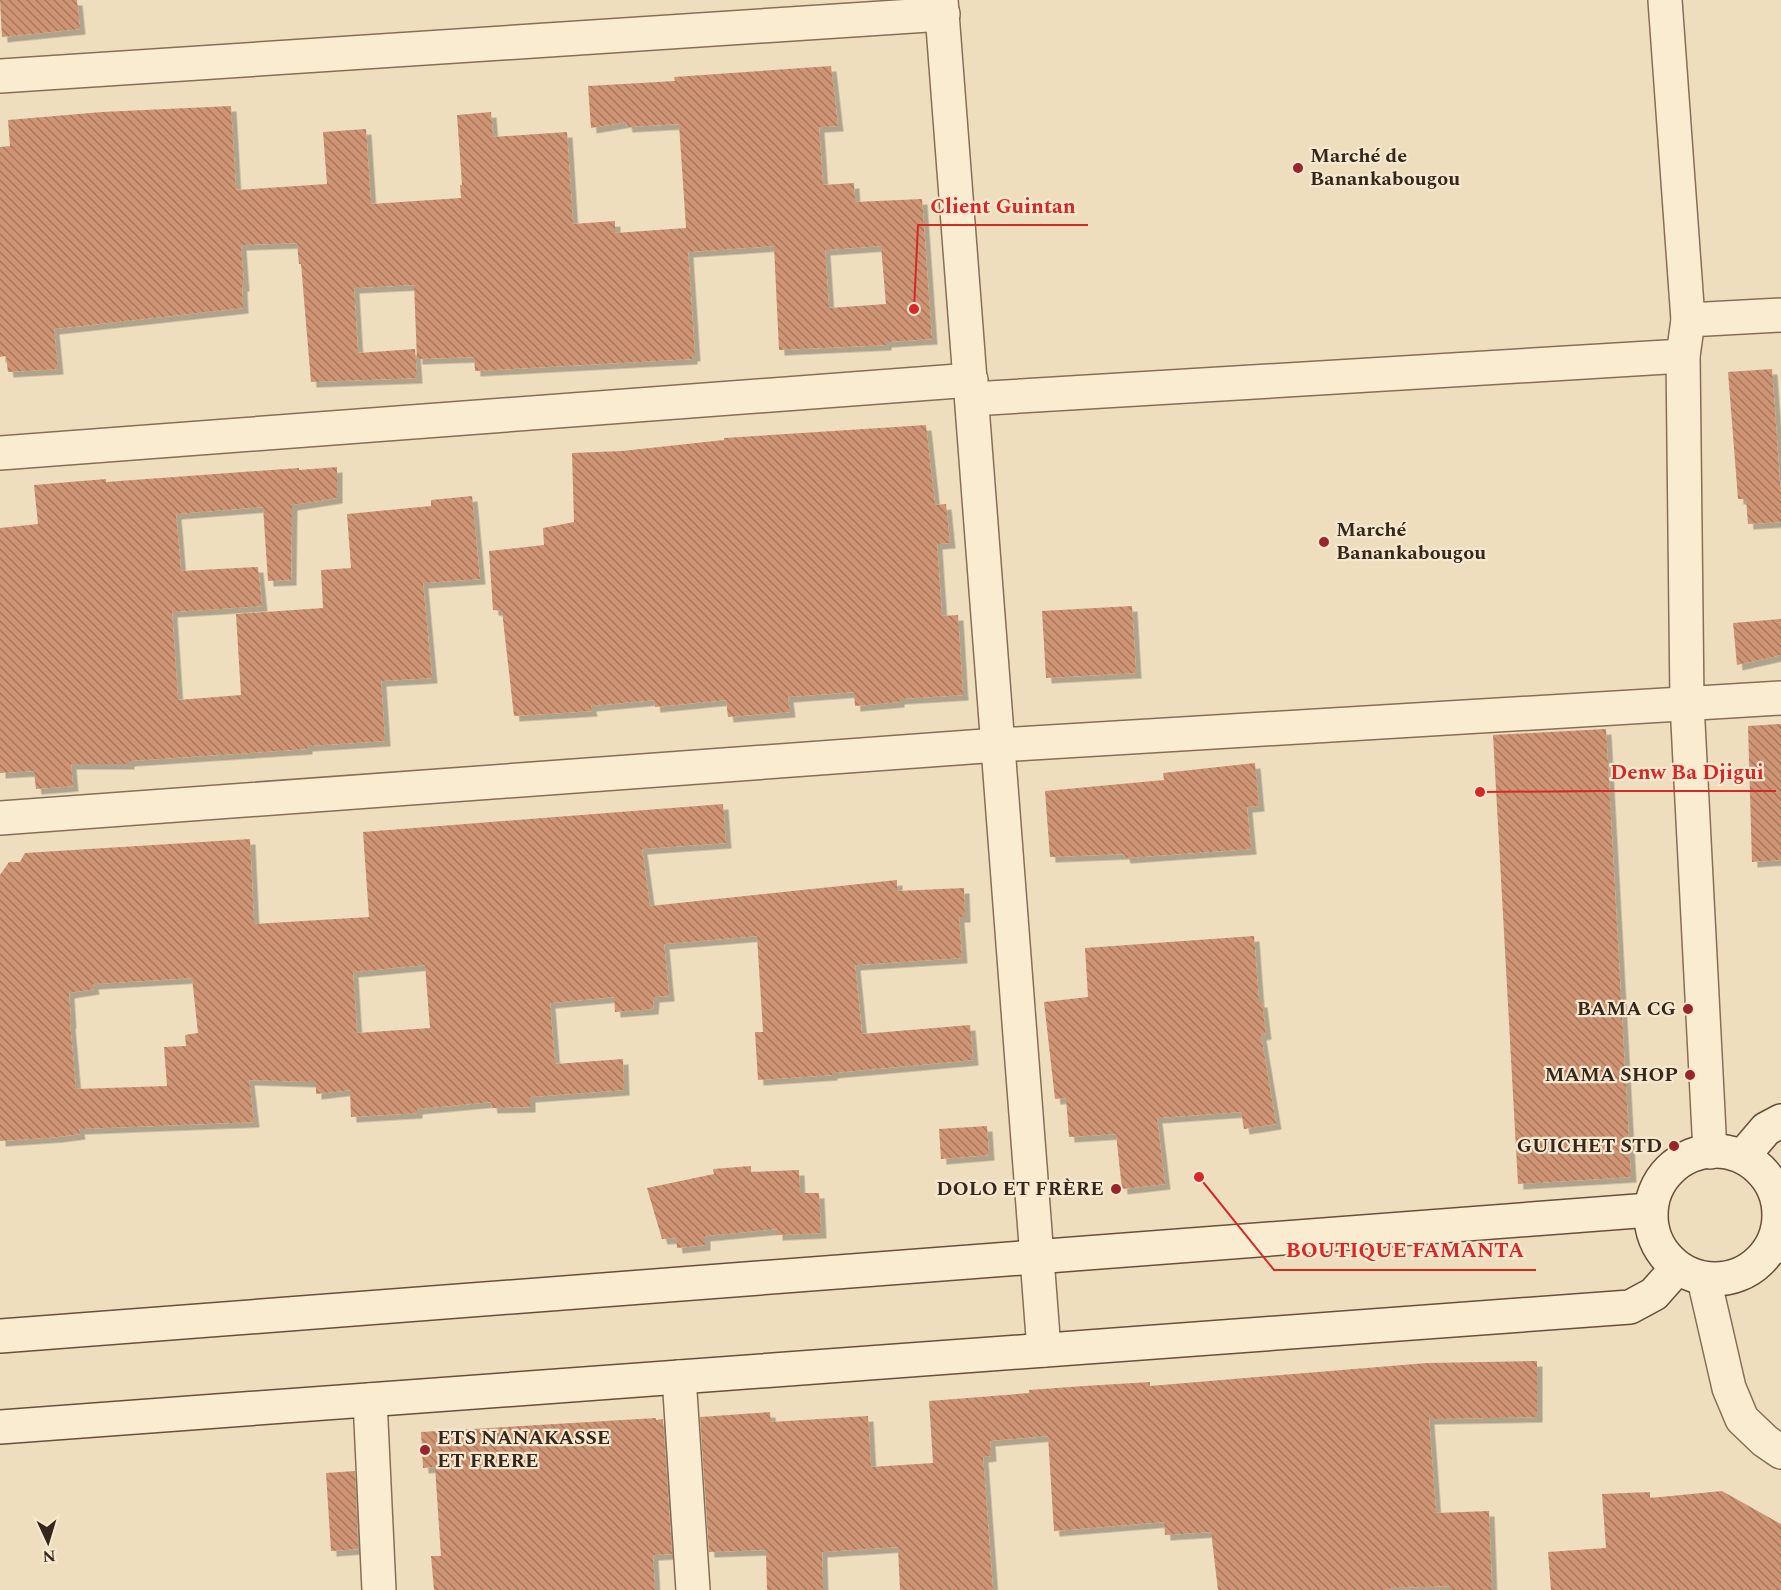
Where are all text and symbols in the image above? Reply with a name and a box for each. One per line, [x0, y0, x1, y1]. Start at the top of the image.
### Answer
place label: Marché de Banankabougou [1310, 141, 1460, 194]
marker: Marché de Banankabougou [1291, 161, 1305, 175]
callout: Client Guintan [918, 186, 1088, 225]
text: Client Guintan [930, 191, 1076, 223]
place label: Marché Banankabougou [1336, 515, 1486, 568]
marker: Marché Banankabougou [1317, 535, 1331, 549]
callout: Denw Ba Djigui [1599, 752, 1776, 791]
text: Denw Ba Djigui [1610, 757, 1764, 789]
place label: BAMA CG [1577, 994, 1676, 1024]
marker: BAMA CG [1681, 1002, 1695, 1016]
place label: MAMA SHOP [1545, 1060, 1678, 1090]
marker: MAMA SHOP [1683, 1068, 1697, 1082]
place label: GUICHET STD [1517, 1131, 1662, 1161]
marker: GUICHET STD [1667, 1139, 1681, 1153]
place label: DOLO ET FRÈRE [936, 1174, 1104, 1204]
marker: DOLO ET FRÈRE [1109, 1182, 1123, 1196]
callout: BOUTIQUE FAMANTA [1274, 1231, 1536, 1270]
text: BOUTIQUE FAMANTA [1286, 1235, 1524, 1267]
place label: ETS NANAKASSE ET FRERE [437, 1423, 610, 1476]
marker: ETS NANAKASSE ET FRERE [418, 1443, 432, 1457]
north arrow [18, 1512, 78, 1572]
text: N [42, 1544, 56, 1568]

